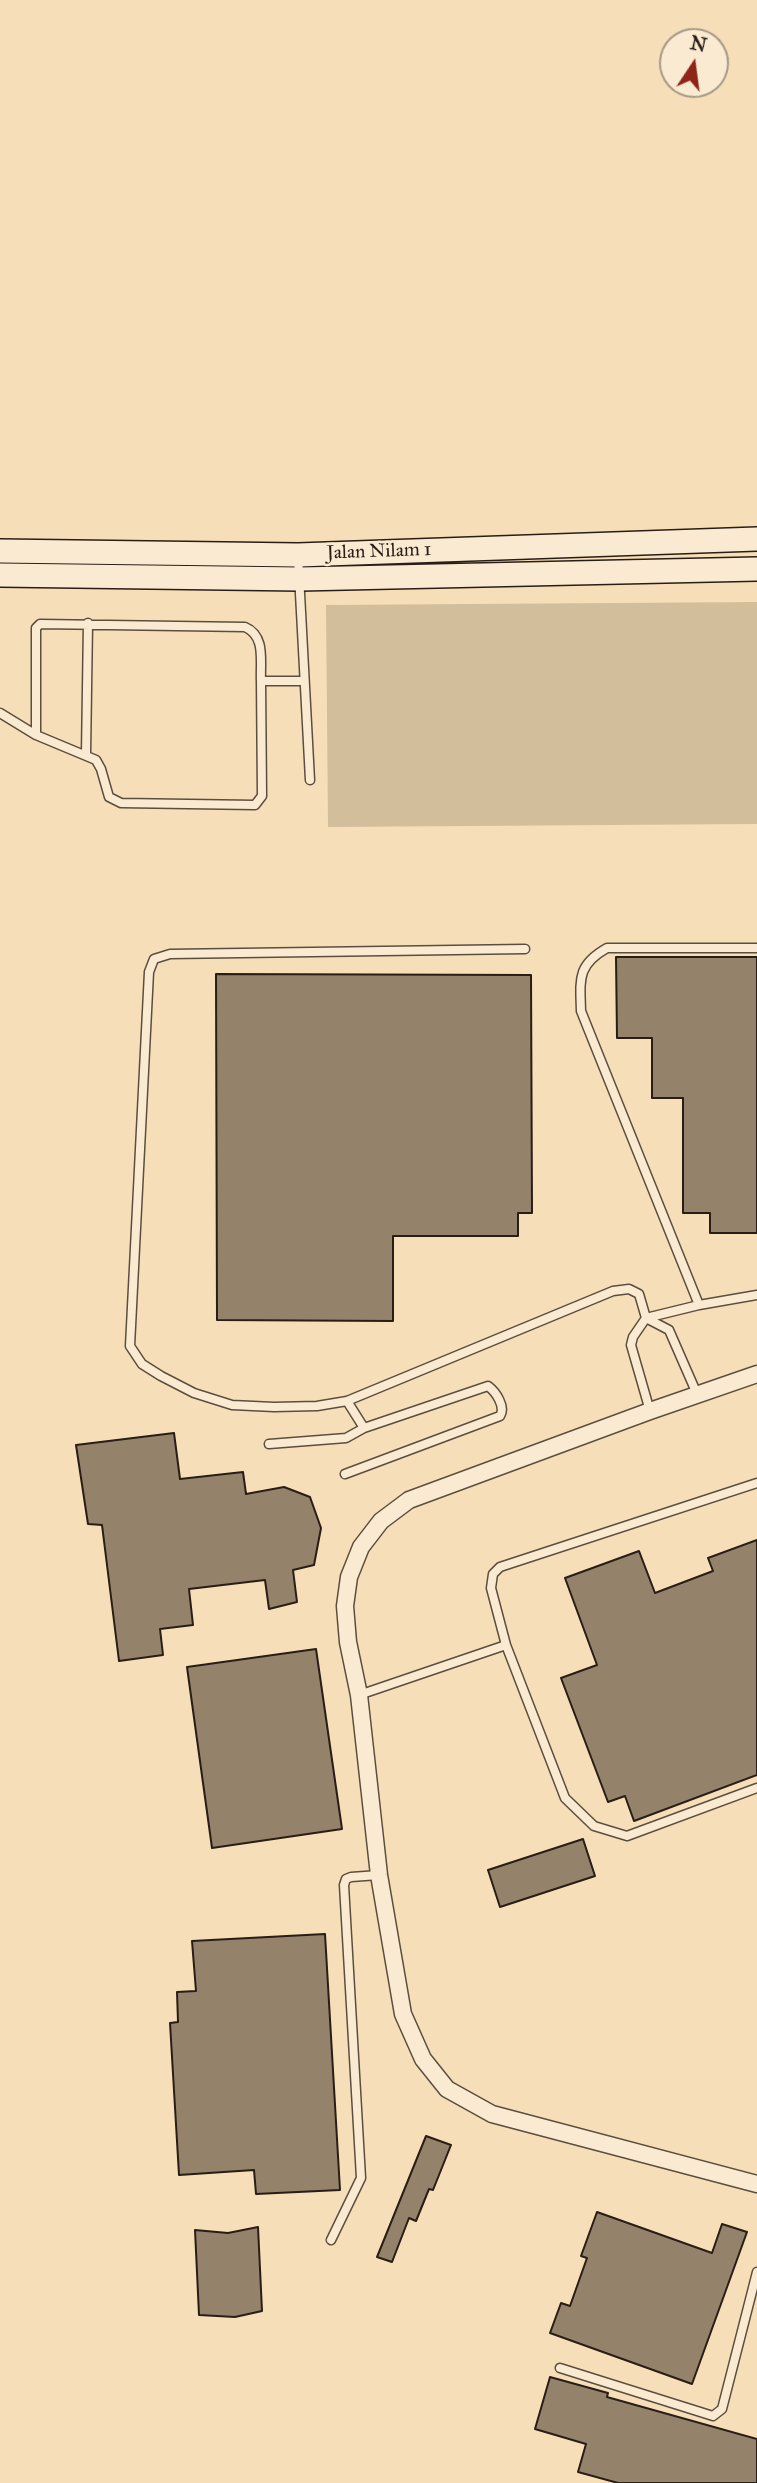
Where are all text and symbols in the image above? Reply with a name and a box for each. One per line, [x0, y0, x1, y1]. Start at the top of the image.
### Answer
north arrow [659, 28, 729, 98]
text: N [688, 31, 709, 57]
street label: Jalan Nilam 1 [326, 539, 432, 565]

